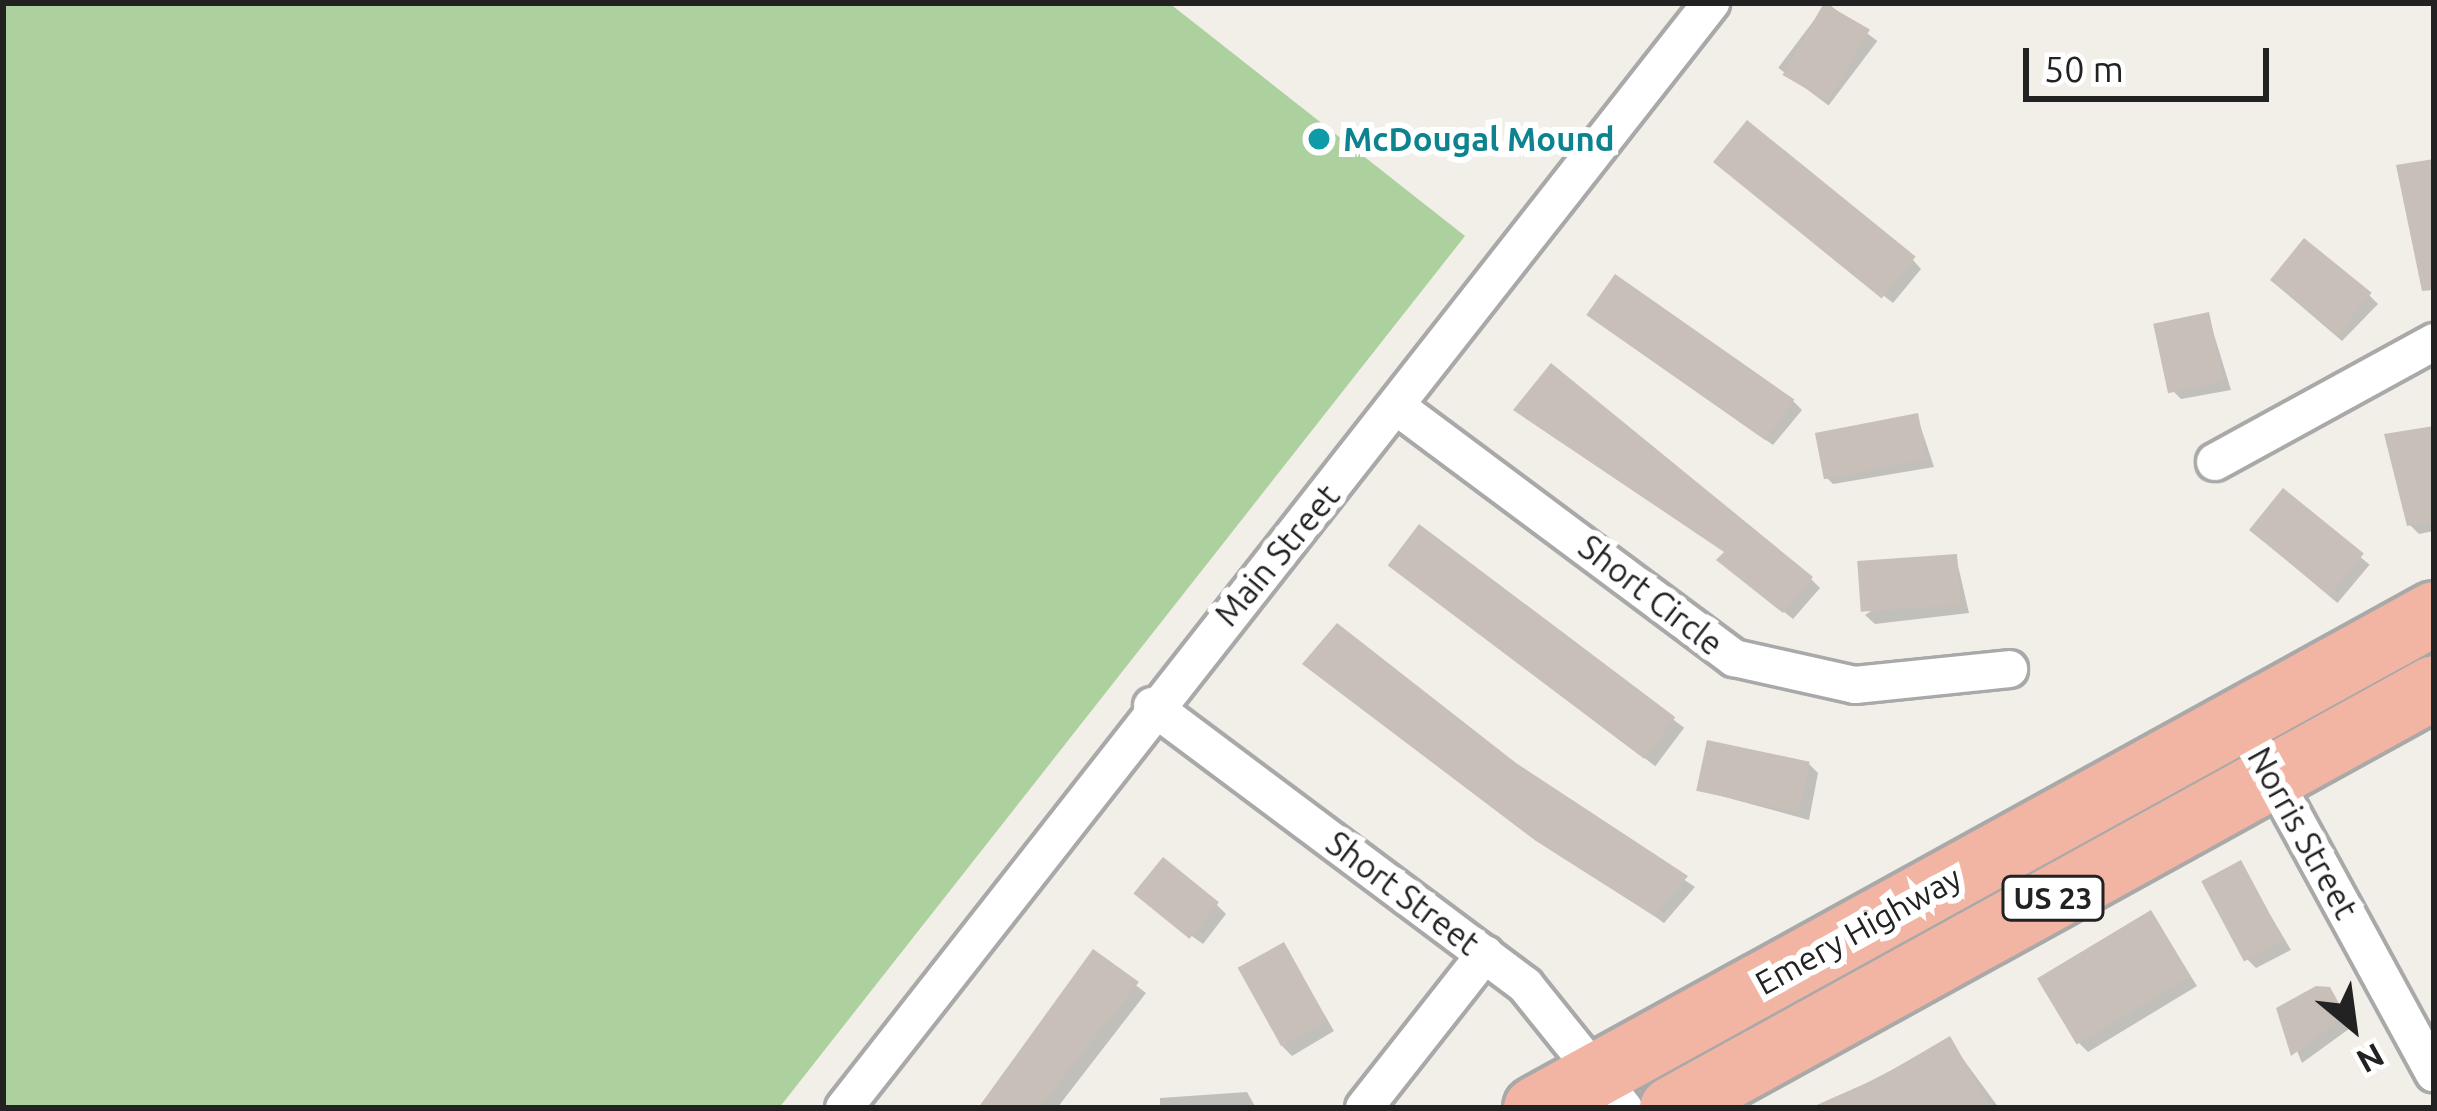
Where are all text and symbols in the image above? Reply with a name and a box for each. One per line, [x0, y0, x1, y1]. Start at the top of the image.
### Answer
scale bar [2029, 24, 2275, 98]
text: 50 m [2044, 48, 2124, 89]
place label: McDougal Mound [1343, 119, 1615, 159]
marker: McDougal Mound [1306, 126, 1332, 152]
street label: Main Street [1206, 476, 1348, 634]
street label: Short Circle [1571, 527, 1731, 663]
street label: Norris Street [2240, 740, 2366, 926]
street label: Short Street [1319, 823, 1487, 963]
street label: Emery Highway [1748, 857, 1968, 1003]
road number: US 23 [1999, 874, 2107, 922]
north arrow [2293, 967, 2413, 1087]
text: N [2351, 1037, 2390, 1081]

